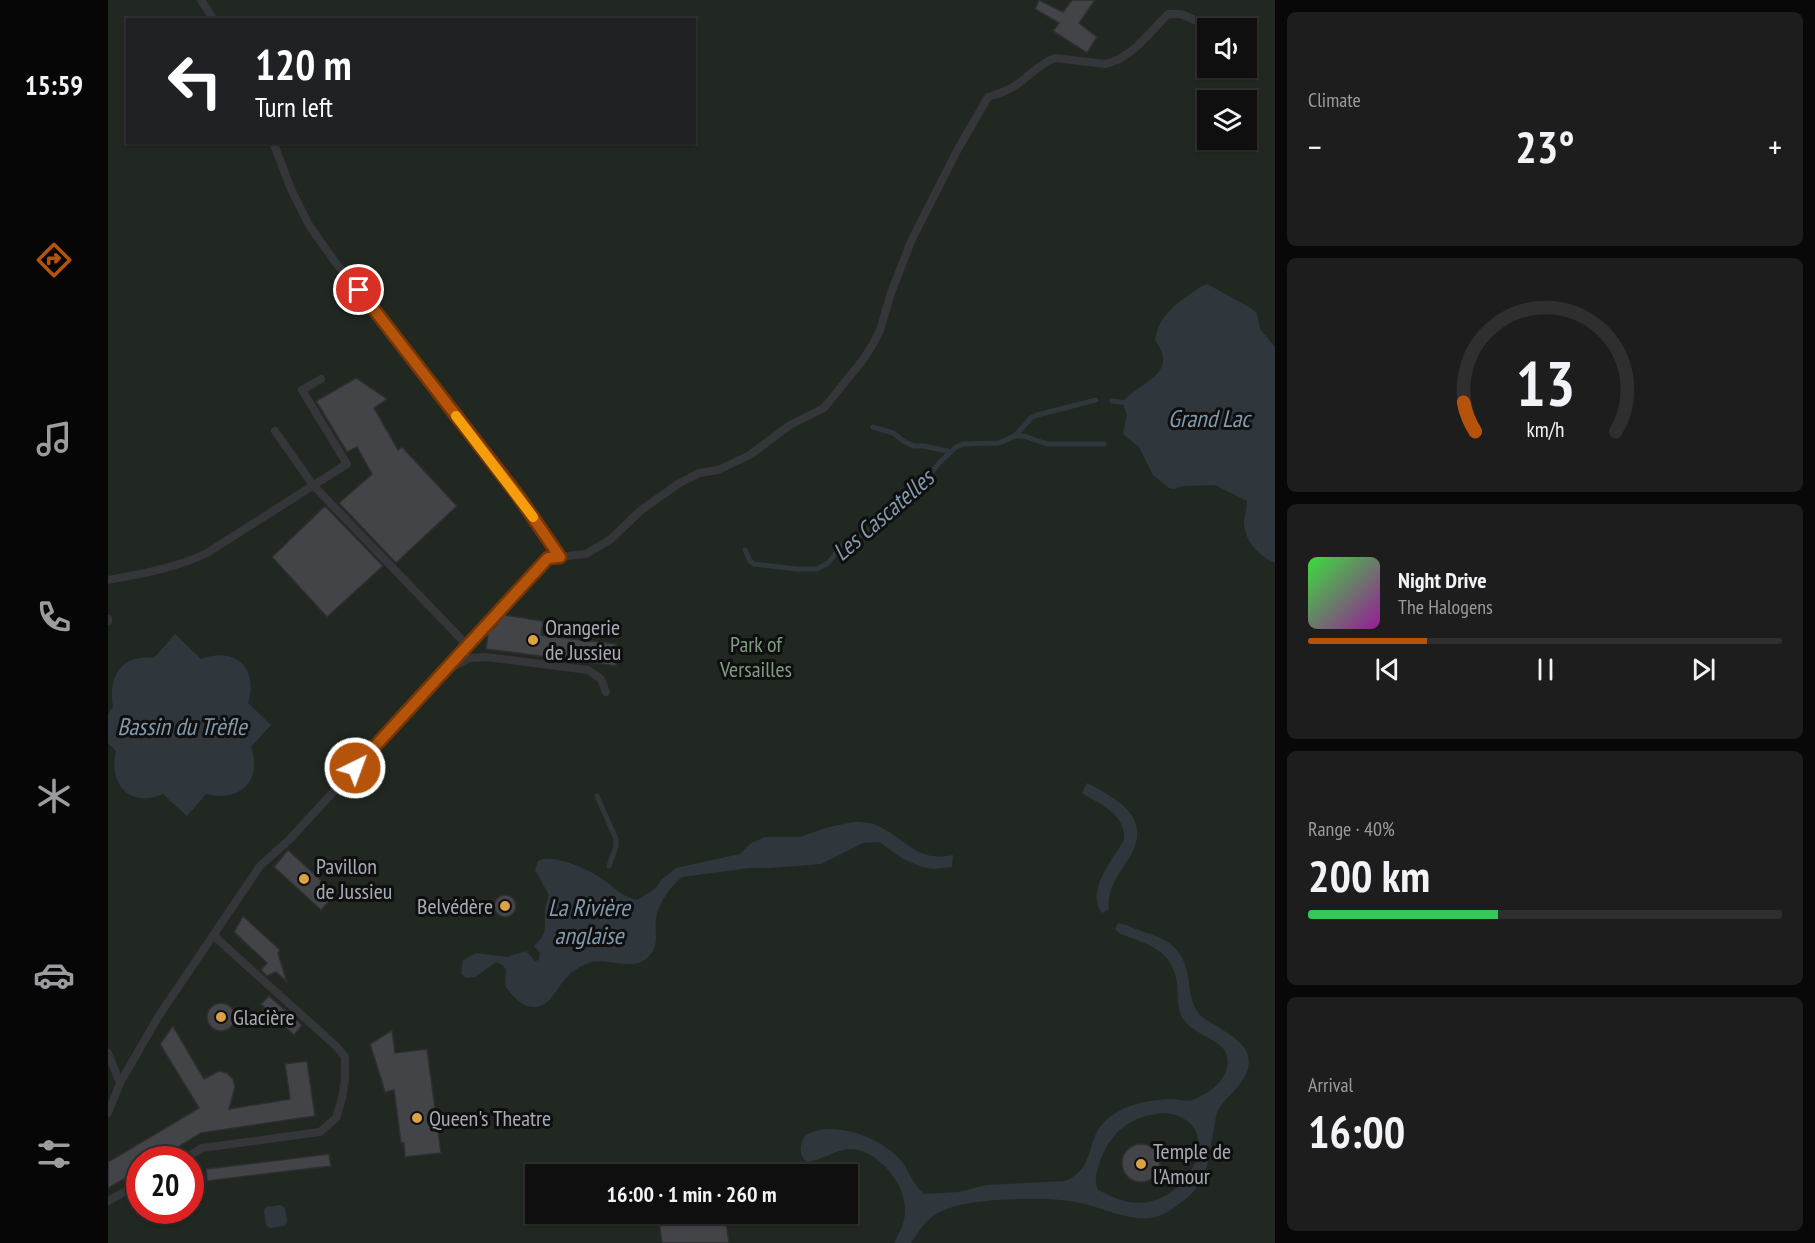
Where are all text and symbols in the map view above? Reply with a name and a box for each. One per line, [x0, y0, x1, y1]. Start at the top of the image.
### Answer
map controls [1197, 18, 1257, 150]
button: sound [1197, 18, 1257, 78]
text: 120 m [255, 37, 352, 92]
icon: left [156, 42, 234, 120]
text: 15:59 [25, 68, 83, 102]
text: Climate [1308, 87, 1361, 113]
text: Turn left [255, 90, 333, 124]
button: layers [1197, 90, 1257, 150]
text: 23° [1515, 117, 1575, 175]
text: − [1308, 125, 1322, 168]
text: + [1768, 125, 1782, 168]
icon: directions [33, 239, 75, 281]
pin [333, 264, 384, 315]
icon: arrive [342, 273, 375, 306]
text: 13 [1515, 342, 1575, 423]
water label: Grand Lac [1168, 403, 1252, 434]
text: km/h [1526, 416, 1564, 444]
icon: music [33, 418, 75, 460]
water label: Les Cascatelles [826, 461, 942, 567]
text: Night Drive [1398, 566, 1487, 594]
text: The Halogens [1398, 594, 1493, 620]
icon: phone [33, 596, 75, 638]
place label: Orangerie de Jussieu [545, 613, 621, 666]
park label: Park of Versailles [719, 630, 792, 683]
marker: Orangerie de Jussieu [526, 633, 540, 647]
icon: previous [1371, 653, 1404, 686]
icon: pause [1529, 653, 1562, 686]
icon: next [1687, 653, 1720, 686]
water label: Bassin du Trèfle [117, 711, 249, 742]
position arrow [323, 736, 387, 800]
icon: climate [33, 775, 75, 817]
text: Range · 40% [1308, 816, 1395, 842]
text: 200 km [1308, 846, 1430, 904]
place label: Pavillon de Jussieu [316, 852, 392, 905]
marker: Pavillon de Jussieu [297, 872, 311, 886]
place label: Belvédère [417, 892, 493, 920]
water label: La Rivière anglaise [548, 892, 632, 951]
marker: Belvédère [498, 899, 512, 913]
icon: car [33, 954, 75, 996]
place label: Glacière [233, 1003, 295, 1031]
marker: Glacière [214, 1010, 228, 1024]
text: Arrival [1308, 1072, 1353, 1098]
text: 16:00 [1308, 1102, 1405, 1160]
place label: Queen's Theatre [429, 1104, 551, 1132]
marker: Queen's Theatre [410, 1111, 424, 1125]
icon: filters [33, 1133, 75, 1175]
place label: Temple de l'Amour [1153, 1137, 1231, 1190]
speed limit sign: 20 [126, 1146, 204, 1224]
marker: Temple de l'Amour [1134, 1157, 1148, 1171]
text: 16:00 · 1 min · 260 m [606, 1180, 777, 1208]

